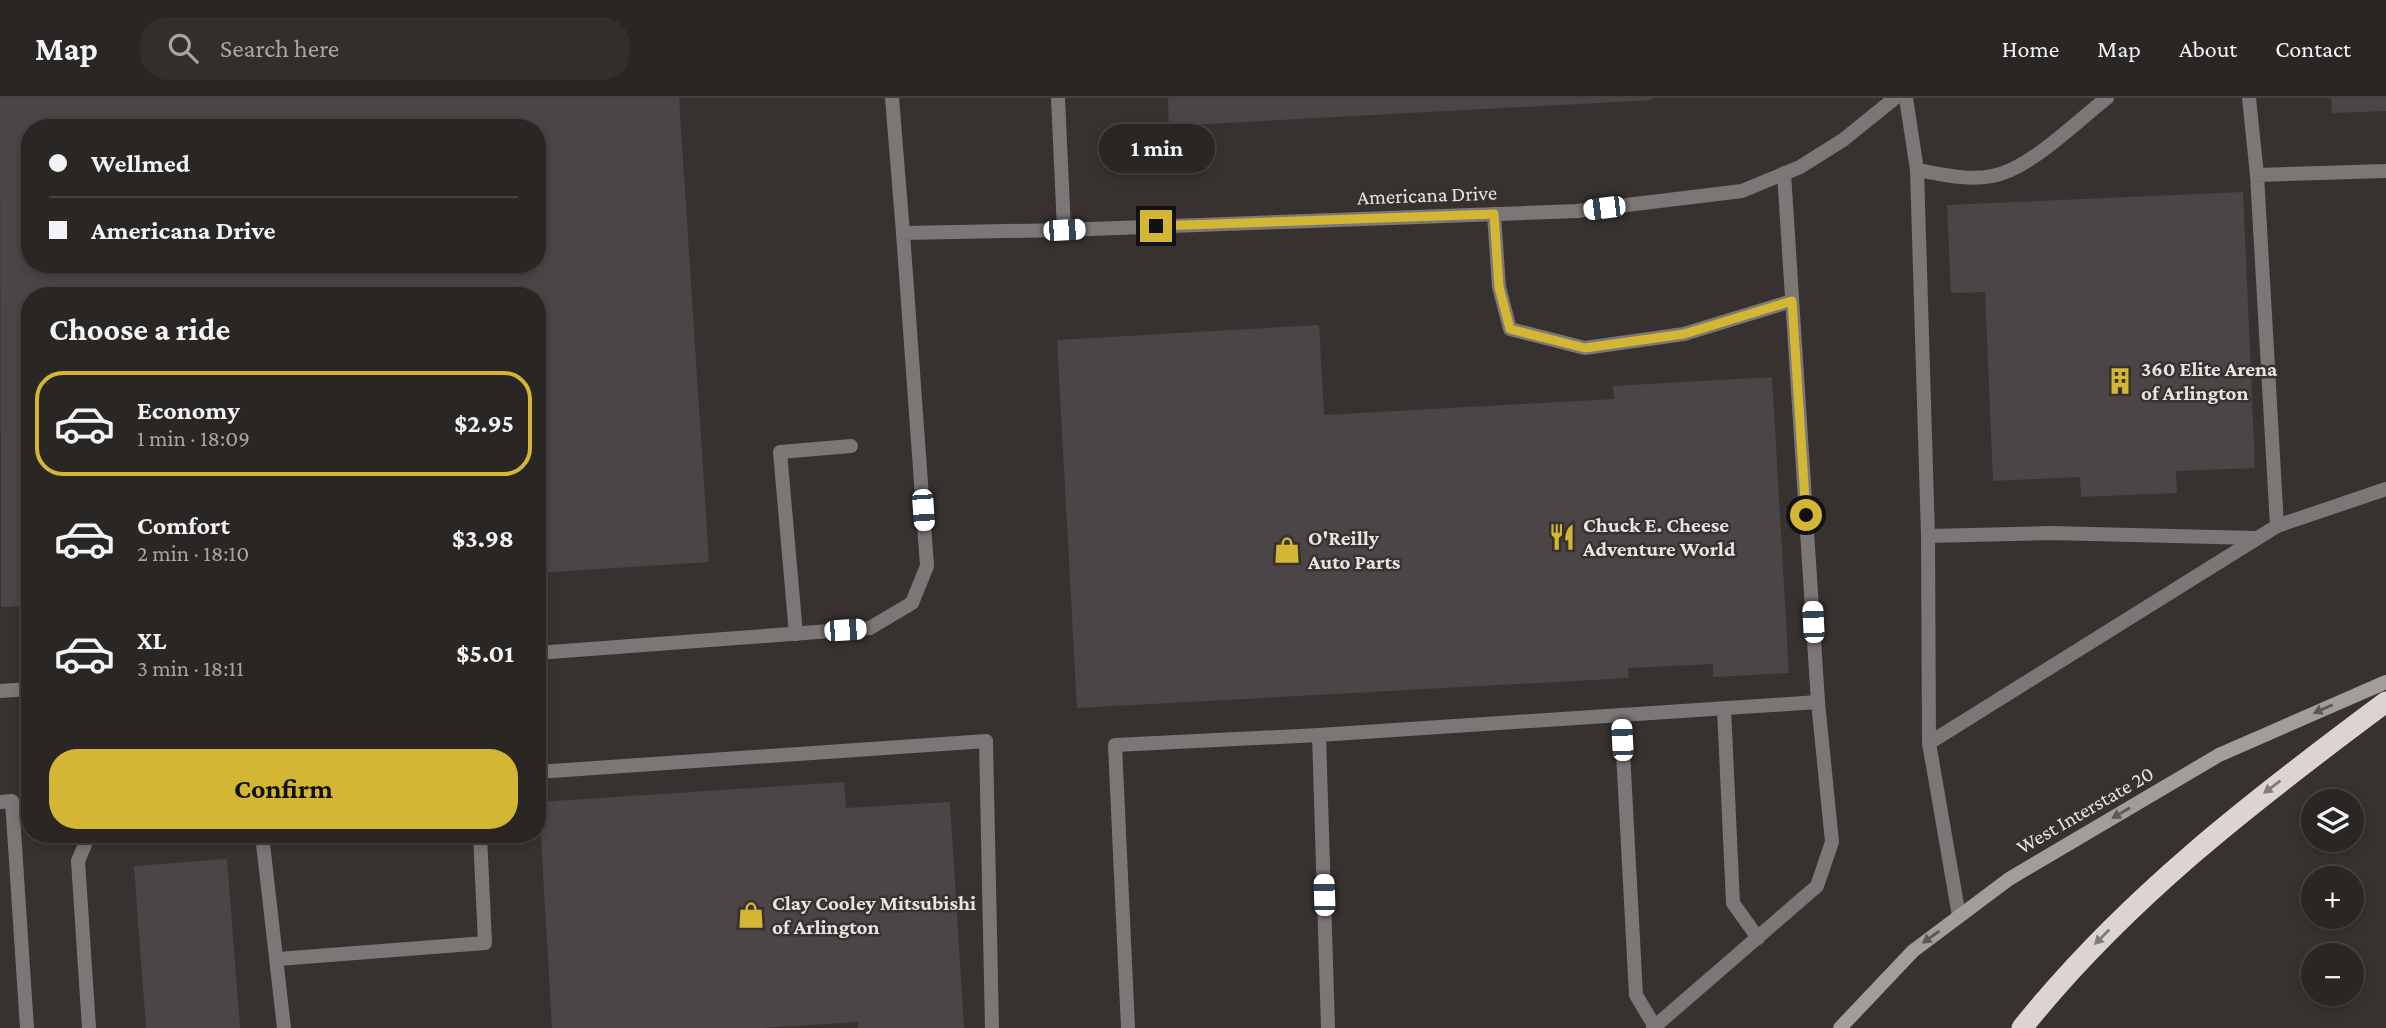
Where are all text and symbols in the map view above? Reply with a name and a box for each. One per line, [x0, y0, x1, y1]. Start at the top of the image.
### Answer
search box [140, 17, 630, 80]
icon: search [164, 29, 202, 67]
text: Map [35, 30, 98, 67]
text: Search here [220, 34, 339, 63]
text: Home [2002, 35, 2059, 62]
text: Map [2097, 35, 2141, 62]
text: About [2179, 35, 2237, 62]
text: Contact [2275, 35, 2351, 62]
callout: 1 min [1098, 124, 1214, 174]
text: 1 min [1131, 135, 1183, 161]
text: Wellmed [91, 149, 190, 178]
street label: Americana Drive [1357, 181, 1497, 209]
car [1582, 195, 1627, 221]
route end [1140, 210, 1172, 242]
text: Americana Drive [91, 216, 276, 245]
car [1043, 218, 1086, 242]
text: Choose a ride [49, 311, 230, 347]
place label: 360 Elite Arena of Arlington [2141, 357, 2278, 405]
building icon: 360 Elite Arena of Arlington [2105, 366, 2135, 396]
icon: car [53, 392, 116, 455]
text: Economy [137, 396, 240, 425]
text: $2.95 [454, 409, 514, 438]
text: 1 min · 18:09 [137, 425, 250, 451]
car [912, 488, 935, 532]
route start [1790, 499, 1822, 531]
icon: car [53, 507, 116, 570]
text: Comfort [137, 511, 230, 540]
place label: Chuck E. Cheese Adventure World [1582, 513, 1736, 561]
restaurant icon: Chuck E. Cheese Adventure World [1547, 522, 1577, 552]
text: $3.98 [452, 524, 514, 553]
place label: O'Reilly Auto Parts [1307, 526, 1401, 574]
shop icon: O'Reilly Auto Parts [1272, 535, 1302, 565]
text: 2 min · 18:10 [137, 540, 249, 566]
car [1802, 600, 1825, 644]
car [824, 618, 867, 642]
icon: car [53, 622, 116, 685]
text: XL [137, 626, 166, 655]
text: $5.01 [456, 639, 514, 668]
text: 3 min · 18:11 [137, 655, 244, 681]
one-way arrow [2313, 704, 2334, 715]
car [1611, 718, 1634, 762]
button: Confirm [49, 749, 518, 829]
street label: West Interstate 20 [2012, 761, 2158, 859]
one-way arrow [2264, 779, 2282, 794]
map controls [2301, 789, 2364, 1006]
button: layers [2301, 789, 2364, 852]
one-way arrow [2112, 806, 2131, 819]
button: + [2301, 866, 2364, 929]
car [1313, 874, 1336, 916]
place label: Clay Cooley Mitsubishi of Arlington [772, 891, 976, 939]
shop icon: Clay Cooley Mitsubishi of Arlington [736, 900, 766, 930]
one-way arrow [2094, 929, 2110, 945]
one-way arrow [1922, 930, 1940, 944]
button: − [2301, 943, 2364, 1006]

